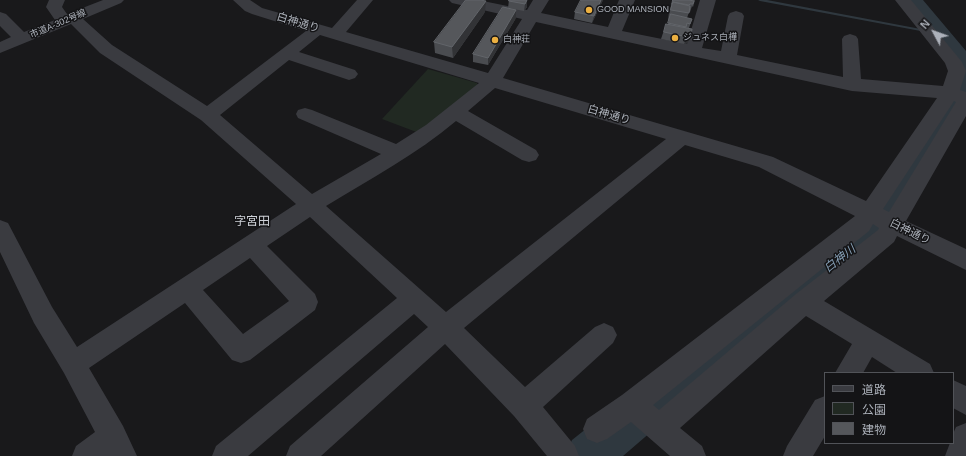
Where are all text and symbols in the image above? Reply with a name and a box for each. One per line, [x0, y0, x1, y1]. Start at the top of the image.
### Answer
marker: GOOD MANSION [584, 5, 594, 15]
place label: GOOD MANSION [597, 5, 669, 15]
street label: 市道A-302号線 [28, 7, 88, 41]
street label: 白神通り [275, 10, 321, 36]
north arrow [914, 12, 954, 52]
text: N [918, 17, 932, 31]
marker: ジュネス白樺 [670, 33, 680, 43]
place label: ジュネス白樺 [683, 33, 737, 43]
marker: 白神荘 [490, 35, 500, 45]
place label: 白神荘 [503, 35, 530, 45]
street label: 白神通り [586, 103, 632, 127]
district label: 字宮田 [234, 215, 270, 229]
street label: 白神通り [887, 216, 933, 248]
water label: 白神川 [821, 242, 859, 276]
legend [824, 372, 954, 444]
text: 道路 [862, 383, 886, 397]
text: 公園 [862, 403, 886, 417]
text: 建物 [862, 423, 886, 437]

